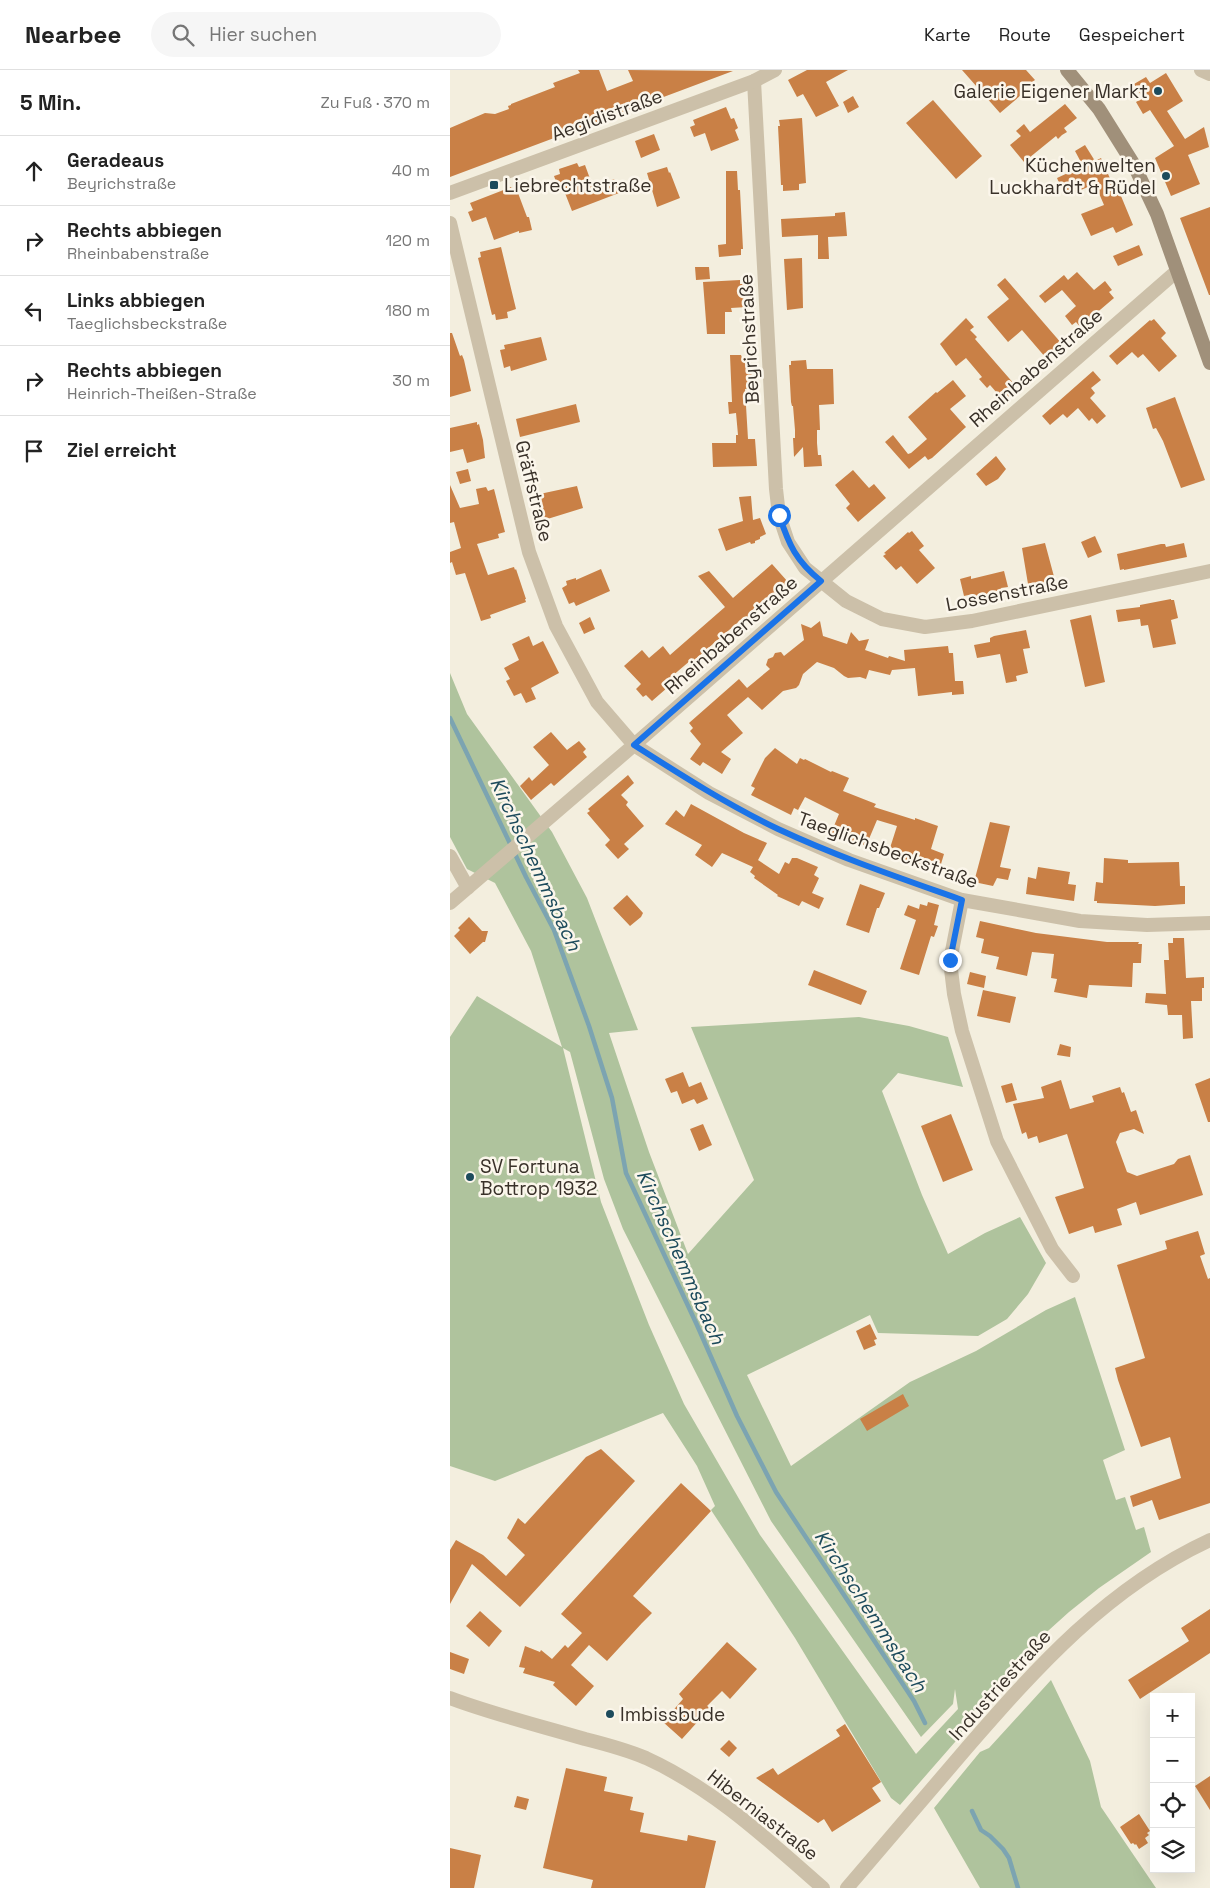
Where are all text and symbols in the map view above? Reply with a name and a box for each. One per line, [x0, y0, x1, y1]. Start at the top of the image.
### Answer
search box [151, 12, 501, 57]
text: Nearbee [25, 19, 121, 50]
icon: search [169, 21, 197, 49]
text: Hier suchen [209, 22, 317, 47]
text: Karte [924, 23, 971, 46]
text: Route [999, 23, 1051, 46]
text: Gespeichert [1079, 23, 1185, 46]
place label: Galerie Eigener Markt [953, 79, 1148, 104]
street label: Aegidistraße [548, 83, 666, 147]
marker: Galerie Eigener Markt [1152, 85, 1164, 97]
text: 5 Min. [20, 89, 81, 116]
text: Zu Fuß · 370 m [321, 92, 430, 113]
text: Geradeaus [67, 148, 164, 173]
place label: Küchenwelten Luckhardt & Rüdel [989, 153, 1156, 200]
icon: ahead [20, 157, 48, 185]
text: 40 m [392, 160, 430, 181]
marker: Küchenwelten Luckhardt & Rüdel [1160, 170, 1172, 182]
text: Beyrichstraße [67, 173, 176, 194]
place label: Liebrechtstraße [504, 173, 652, 198]
marker: Liebrechtstraße [488, 179, 500, 191]
text: Rechts abbiegen [67, 218, 222, 243]
icon: right [20, 227, 48, 255]
text: 120 m [386, 230, 430, 251]
text: Rheinbabenstraße [67, 243, 209, 264]
street label: Beyrichstraße [733, 274, 765, 404]
text: Links abbiegen [67, 288, 205, 313]
icon: left [20, 297, 48, 325]
text: 180 m [385, 300, 430, 321]
street label: Rheinbabenstraße [964, 303, 1108, 433]
text: Taeglichsbeckstraße [67, 313, 227, 334]
text: Rechts abbiegen [67, 358, 222, 383]
icon: right [20, 367, 48, 395]
text: 30 m [392, 370, 430, 391]
text: Heinrich-Theißen-Straße [67, 383, 257, 404]
icon: arrive [20, 437, 48, 465]
text: Ziel erreicht [67, 438, 177, 463]
street label: Gräffstraße [509, 438, 559, 544]
route start [768, 504, 791, 527]
street label: Lossenstraße [944, 569, 1070, 617]
street label: Rheinbabenstraße [659, 570, 803, 700]
water label: Kirchschemmsbach [484, 773, 588, 956]
street label: Taeglichsbeckstraße [794, 806, 982, 894]
route end [939, 949, 962, 972]
place label: SV Fortuna Bottrop 1932 [480, 1154, 597, 1201]
water label: Kirchschemmsbach [631, 1166, 731, 1349]
marker: SV Fortuna Bottrop 1932 [464, 1171, 476, 1183]
water label: Kirchschemmsbach [809, 1525, 934, 1698]
street label: Industriestraße [943, 1624, 1057, 1746]
map controls [1150, 1693, 1195, 1873]
button: + [1150, 1693, 1195, 1738]
place label: Imbissbude [620, 1702, 725, 1727]
marker: Imbissbude [604, 1708, 616, 1720]
button: − [1150, 1738, 1195, 1783]
street label: Hiberniastraße [702, 1764, 824, 1866]
button: locate [1150, 1783, 1195, 1828]
button: layers [1150, 1828, 1195, 1873]

